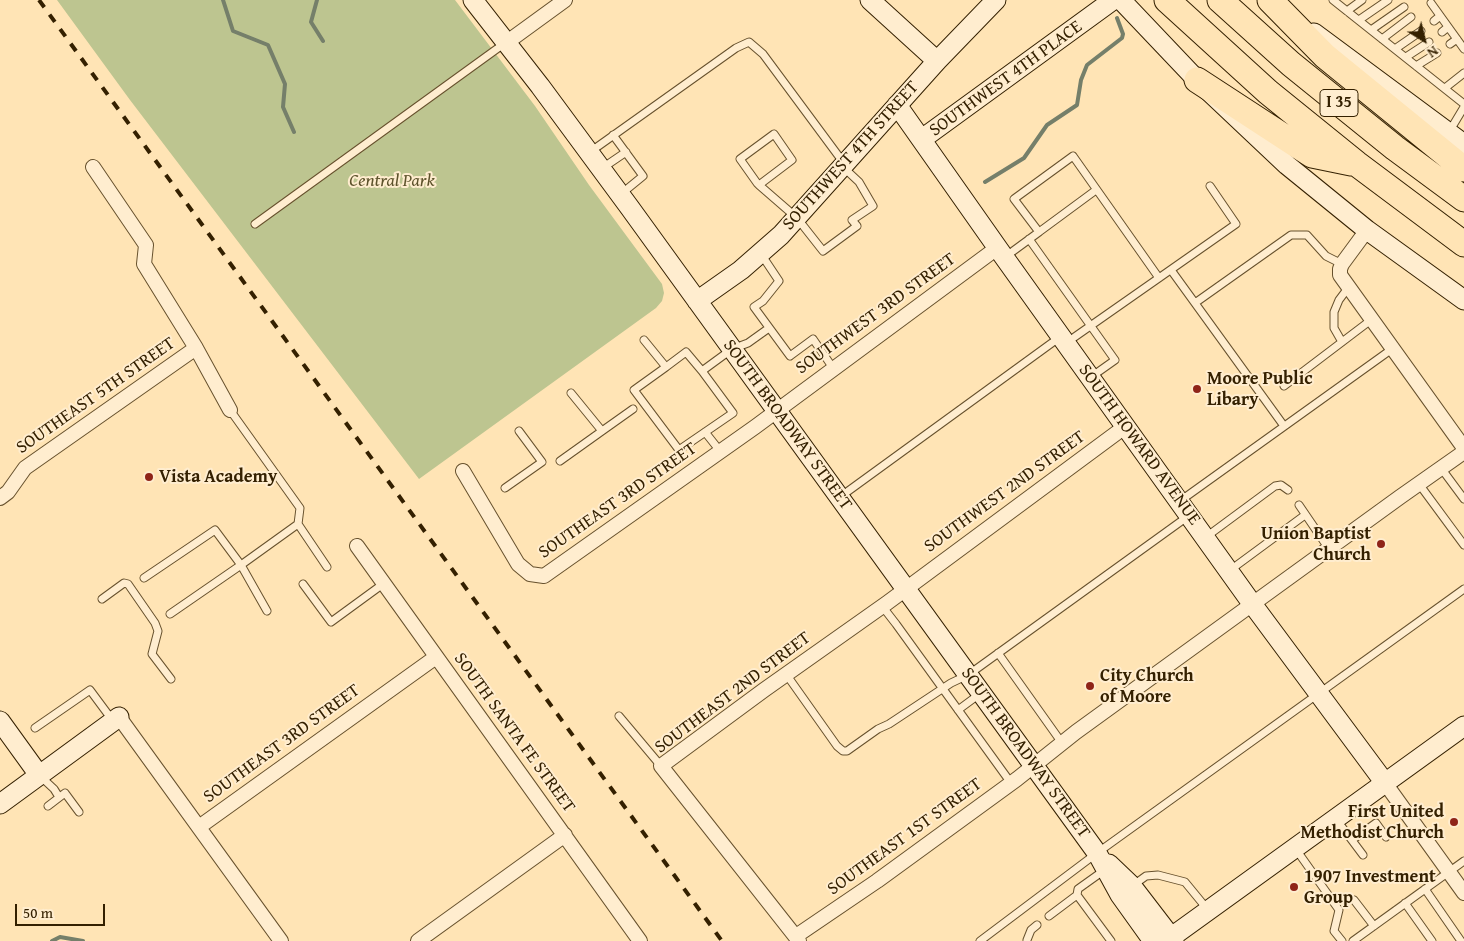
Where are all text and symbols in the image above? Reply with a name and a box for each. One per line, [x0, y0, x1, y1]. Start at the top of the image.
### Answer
north arrow [1399, 15, 1449, 65]
street label: SOUTHWEST 4TH PLACE [925, 16, 1087, 142]
text: N [1423, 41, 1442, 63]
street label: SOUTHWEST 4TH STREET [778, 77, 924, 235]
road number: I 35 [1320, 90, 1358, 116]
park label: Central Park [349, 170, 435, 192]
street label: SOUTHWEST 3RD STREET [792, 249, 960, 379]
street label: SOUTHEAST 5TH STREET [13, 333, 179, 459]
street label: SOUTH BROADWAY STREET [718, 335, 856, 515]
street label: SOUTH HOWARD AVENUE [1073, 360, 1205, 530]
place label: Moore Public Libary [1207, 368, 1313, 410]
marker: Moore Public Libary [1191, 383, 1203, 395]
street label: SOUTHWEST 2ND STREET [920, 426, 1090, 558]
street label: SOUTHEAST 3RD STREET [535, 438, 701, 564]
place label: Vista Academy [159, 466, 277, 488]
marker: Vista Academy [143, 471, 155, 483]
place label: Union Baptist Church [1261, 523, 1371, 566]
marker: Union Baptist Church [1375, 538, 1387, 550]
street label: SOUTHEAST 2ND STREET [651, 627, 815, 759]
street label: SOUTH SANTA FE STREET [449, 649, 579, 817]
street label: SOUTH BROADWAY STREET [956, 663, 1094, 843]
place label: City Church of Moore [1100, 665, 1194, 708]
street label: SOUTHEAST 3RD STREET [200, 680, 364, 808]
marker: City Church of Moore [1084, 680, 1096, 692]
street label: SOUTHEAST 1ST STREET [824, 774, 986, 900]
place label: First United Methodist Church [1300, 801, 1444, 844]
marker: First United Methodist Church [1448, 816, 1460, 828]
place label: 1907 Investment Group [1304, 866, 1436, 909]
marker: 1907 Investment Group [1288, 881, 1300, 893]
scale bar [18, 894, 108, 926]
text: 50 m [23, 902, 53, 923]

